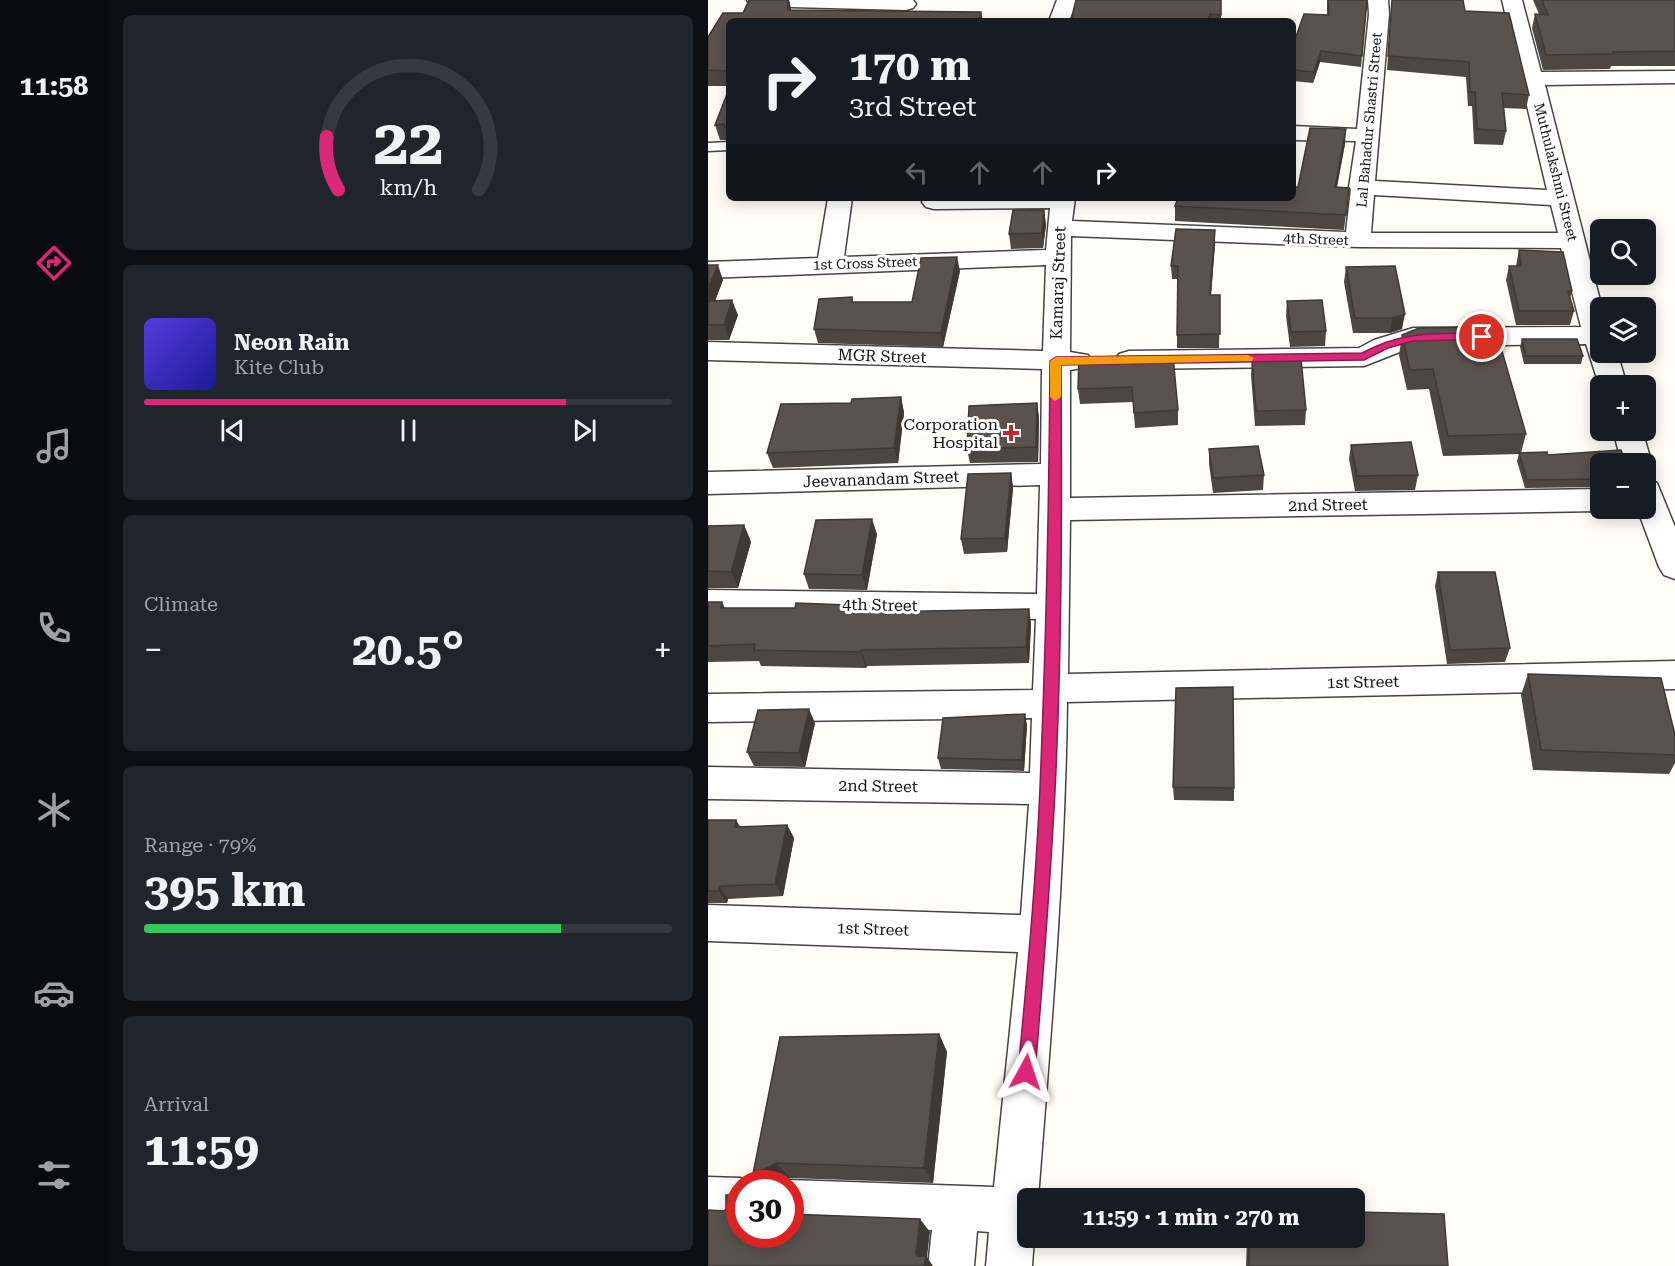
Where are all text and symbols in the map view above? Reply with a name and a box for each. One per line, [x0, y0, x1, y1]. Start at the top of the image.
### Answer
street label: Lal Bahadur Shastri Street [1353, 32, 1385, 208]
text: 170 m [849, 41, 971, 90]
icon: right [750, 42, 828, 120]
text: 11:58 [20, 70, 88, 102]
text: 3rd Street [849, 91, 977, 123]
street label: Muthulakshmi Street [1531, 101, 1581, 243]
text: 22 [373, 106, 443, 179]
icon: left [900, 156, 933, 189]
icon: ahead [963, 156, 996, 189]
icon: ahead [1026, 156, 1059, 189]
icon: right [1089, 156, 1122, 189]
text: km/h [379, 175, 437, 200]
map controls [1590, 219, 1656, 519]
button: search [1590, 219, 1656, 285]
street label: Kamaraj Street [1047, 226, 1069, 340]
street label: 4th Street [1283, 230, 1349, 248]
icon: directions [33, 242, 75, 284]
street label: 1st Cross Street [813, 253, 917, 273]
button: layers [1590, 297, 1656, 363]
pin [1456, 311, 1507, 362]
icon: arrive [1465, 320, 1498, 353]
text: Neon Rain [234, 330, 349, 355]
street label: MGR Street [837, 345, 927, 367]
text: Kite Club [234, 355, 324, 379]
button: + [1590, 375, 1656, 441]
icon: previous [216, 414, 249, 447]
icon: pause [392, 414, 425, 447]
icon: next [568, 414, 601, 447]
place label: Corporation Hospital [904, 415, 998, 452]
marker: Corporation Hospital [1002, 424, 1020, 442]
icon: music [33, 425, 75, 467]
button: − [1590, 453, 1656, 519]
street label: Jeevanandam Street [802, 467, 960, 491]
street label: 2nd Street [1288, 495, 1368, 515]
text: Climate [144, 592, 218, 616]
street label: 4th Street [842, 595, 918, 615]
icon: phone [33, 607, 75, 649]
text: 20.5° [352, 623, 464, 676]
text: − [144, 630, 162, 669]
text: + [654, 630, 672, 669]
street label: 1st Street [1327, 672, 1399, 692]
street label: 2nd Street [838, 776, 918, 796]
icon: climate [33, 789, 75, 831]
text: Range · 79% [144, 833, 256, 857]
text: 395 km [144, 864, 305, 917]
street label: 1st Street [836, 918, 910, 940]
icon: car [33, 972, 75, 1014]
position arrow [994, 1040, 1058, 1104]
text: Arrival [144, 1092, 209, 1116]
text: 11:59 [144, 1123, 259, 1176]
icon: filters [33, 1154, 75, 1196]
speed limit sign: 30 [726, 1170, 804, 1248]
text: 11:59 · 1 min · 270 m [1082, 1205, 1300, 1230]

